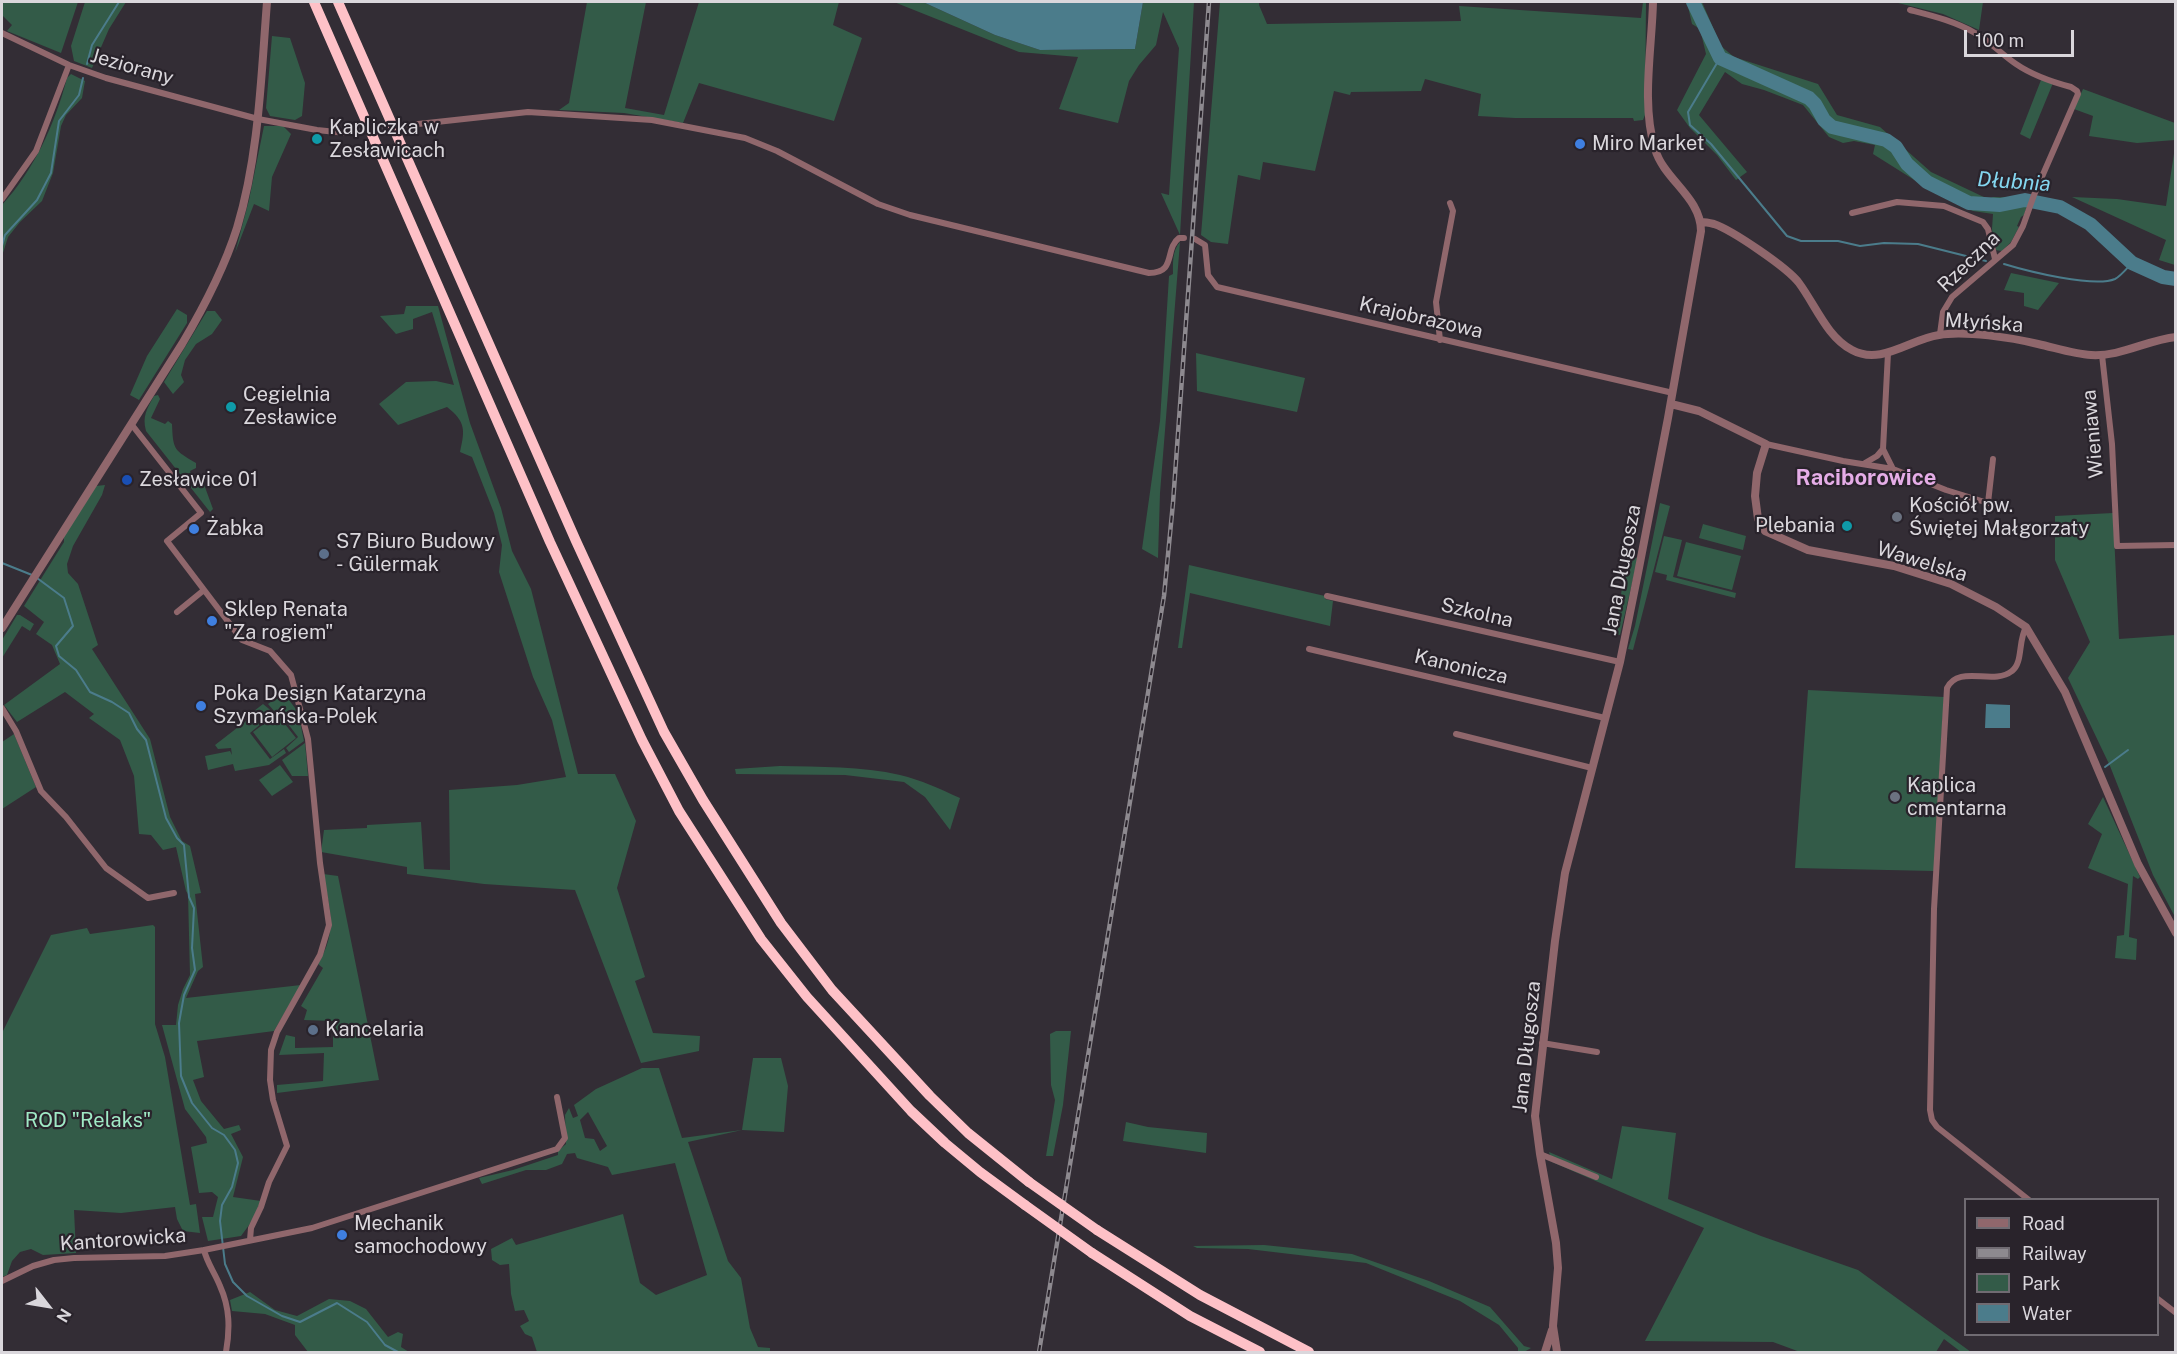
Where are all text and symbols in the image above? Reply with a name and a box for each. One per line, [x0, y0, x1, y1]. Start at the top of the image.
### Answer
scale bar [1967, 18, 2076, 56]
text: 100 m [1975, 30, 2024, 51]
street label: Jeziorany [88, 44, 176, 90]
place label: Kapliczka w Zesławicach [329, 116, 445, 163]
marker: Kapliczka w Zesławicach [310, 132, 324, 146]
place label: Miro Market [1592, 132, 1705, 156]
marker: Miro Market [1573, 137, 1587, 151]
water label: Dłubnia [1976, 167, 2052, 197]
street label: Rzeczna [1933, 227, 2005, 297]
street label: Krajobrazowa [1357, 292, 1485, 344]
street label: Młyńska [1944, 308, 2024, 338]
place label: Cegielnia Zesławice [243, 383, 337, 430]
street label: Wieniawa [2077, 389, 2109, 479]
marker: Cegielnia Zesławice [224, 400, 238, 414]
district label: Raciborowice [1796, 465, 1936, 491]
place label: Zesławice 01 [139, 468, 258, 492]
marker: Zesławice 01 [120, 473, 134, 487]
place label: Kościół pw. Świętej Małgorzaty [1909, 494, 2089, 541]
street label: Jana Długosza [1598, 503, 1646, 637]
marker: Kościół pw. Świętej Małgorzaty [1890, 510, 1904, 524]
place label: Plebania [1755, 514, 1835, 538]
place label: Żabka [206, 517, 264, 541]
marker: Plebania [1840, 519, 1854, 533]
marker: Żabka [187, 522, 201, 536]
place label: S7 Biuro Budowy - Gülermak [336, 530, 495, 577]
street label: Wawelska [1874, 537, 1970, 587]
marker: S7 Biuro Budowy - Gülermak [317, 547, 331, 561]
street label: Szkolna [1439, 593, 1515, 633]
place label: Sklep Renata "Za rogiem" [224, 598, 348, 645]
marker: Sklep Renata "Za rogiem" [205, 614, 219, 628]
street label: Kanonicza [1412, 645, 1510, 689]
place label: Poka Design Katarzyna Szymańska-Polek [213, 682, 426, 729]
marker: Poka Design Katarzyna Szymańska-Polek [194, 699, 208, 713]
place label: Kaplica cmentarna [1907, 774, 2007, 821]
marker: Kaplica cmentarna [1888, 790, 1902, 804]
street label: Jana Długosza [1508, 980, 1546, 1114]
place label: Kancelaria [325, 1018, 424, 1042]
marker: Kancelaria [306, 1023, 320, 1037]
park label: ROD "Relaks" [25, 1109, 151, 1133]
legend [1964, 1198, 2159, 1336]
place label: Mechanik samochodowy [354, 1212, 487, 1259]
text: Road [2022, 1213, 2065, 1234]
street label: Kantorowicka [59, 1224, 187, 1256]
marker: Mechanik samochodowy [335, 1228, 349, 1242]
text: Railway [2022, 1243, 2087, 1264]
text: Park [2022, 1273, 2060, 1294]
north arrow [18, 1276, 78, 1336]
text: Water [2022, 1303, 2072, 1324]
text: N [52, 1305, 75, 1326]

